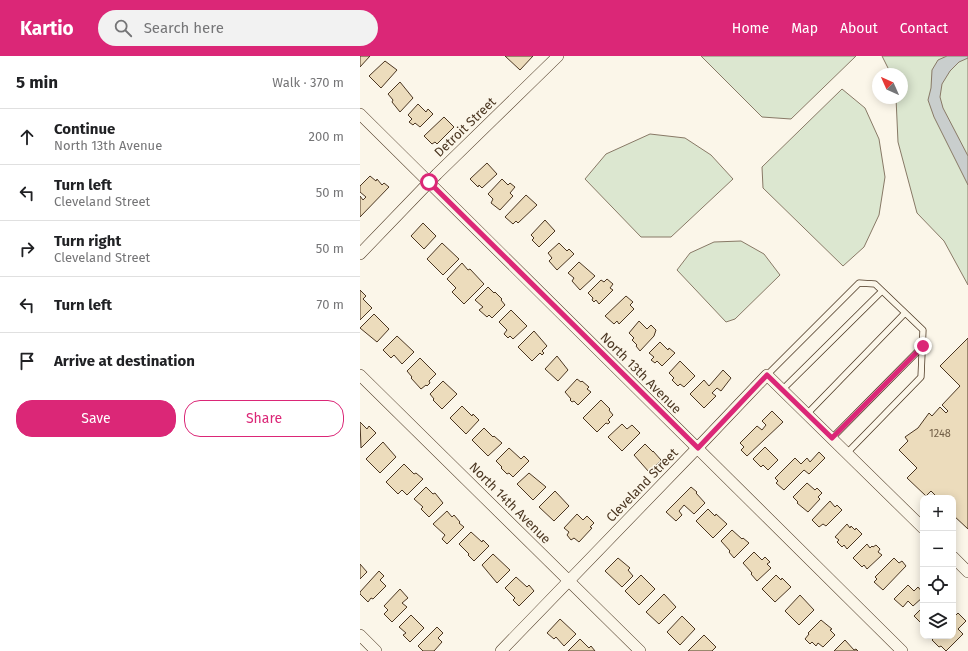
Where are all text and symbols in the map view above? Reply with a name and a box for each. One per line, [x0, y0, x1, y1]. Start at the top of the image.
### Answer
search box [98, 10, 378, 46]
text: Kartio [20, 17, 74, 40]
icon: search [112, 17, 134, 39]
text: Search here [144, 19, 224, 37]
text: Home [732, 20, 769, 37]
text: Map [791, 20, 818, 37]
text: About [840, 20, 878, 37]
text: Contact [900, 20, 948, 37]
north arrow [872, 68, 908, 104]
text: 5 min [16, 72, 58, 93]
text: Walk · 370 m [272, 75, 344, 90]
street label: Detroit Street [431, 94, 499, 160]
text: Continue [54, 120, 115, 138]
icon: ahead [16, 126, 38, 148]
text: 200 m [308, 129, 344, 144]
text: North 13th Avenue [54, 138, 162, 153]
route start [420, 173, 438, 191]
text: Turn left [54, 176, 112, 194]
icon: left [16, 182, 38, 204]
text: 50 m [316, 185, 344, 200]
text: Cleveland Street [54, 194, 150, 209]
text: Turn right [54, 232, 121, 250]
icon: right [16, 238, 38, 260]
text: 50 m [316, 241, 344, 256]
text: Cleveland Street [54, 250, 150, 265]
icon: left [16, 294, 38, 316]
text: Turn left [54, 296, 112, 314]
text: 70 m [317, 297, 344, 312]
street label: North 13th Avenue [597, 329, 685, 417]
route end [914, 337, 932, 355]
icon: arrive [16, 350, 38, 372]
text: Arrive at destination [54, 352, 195, 370]
button: Save [16, 400, 176, 437]
button: Share [184, 400, 344, 437]
house number: 1248 [929, 427, 951, 440]
street label: Cleveland Street [603, 445, 681, 525]
street label: North 14th Avenue [466, 459, 554, 547]
map controls [920, 495, 956, 639]
button: + [920, 495, 956, 531]
button: − [920, 531, 956, 567]
button: locate [920, 567, 956, 603]
button: layers [920, 603, 956, 639]

